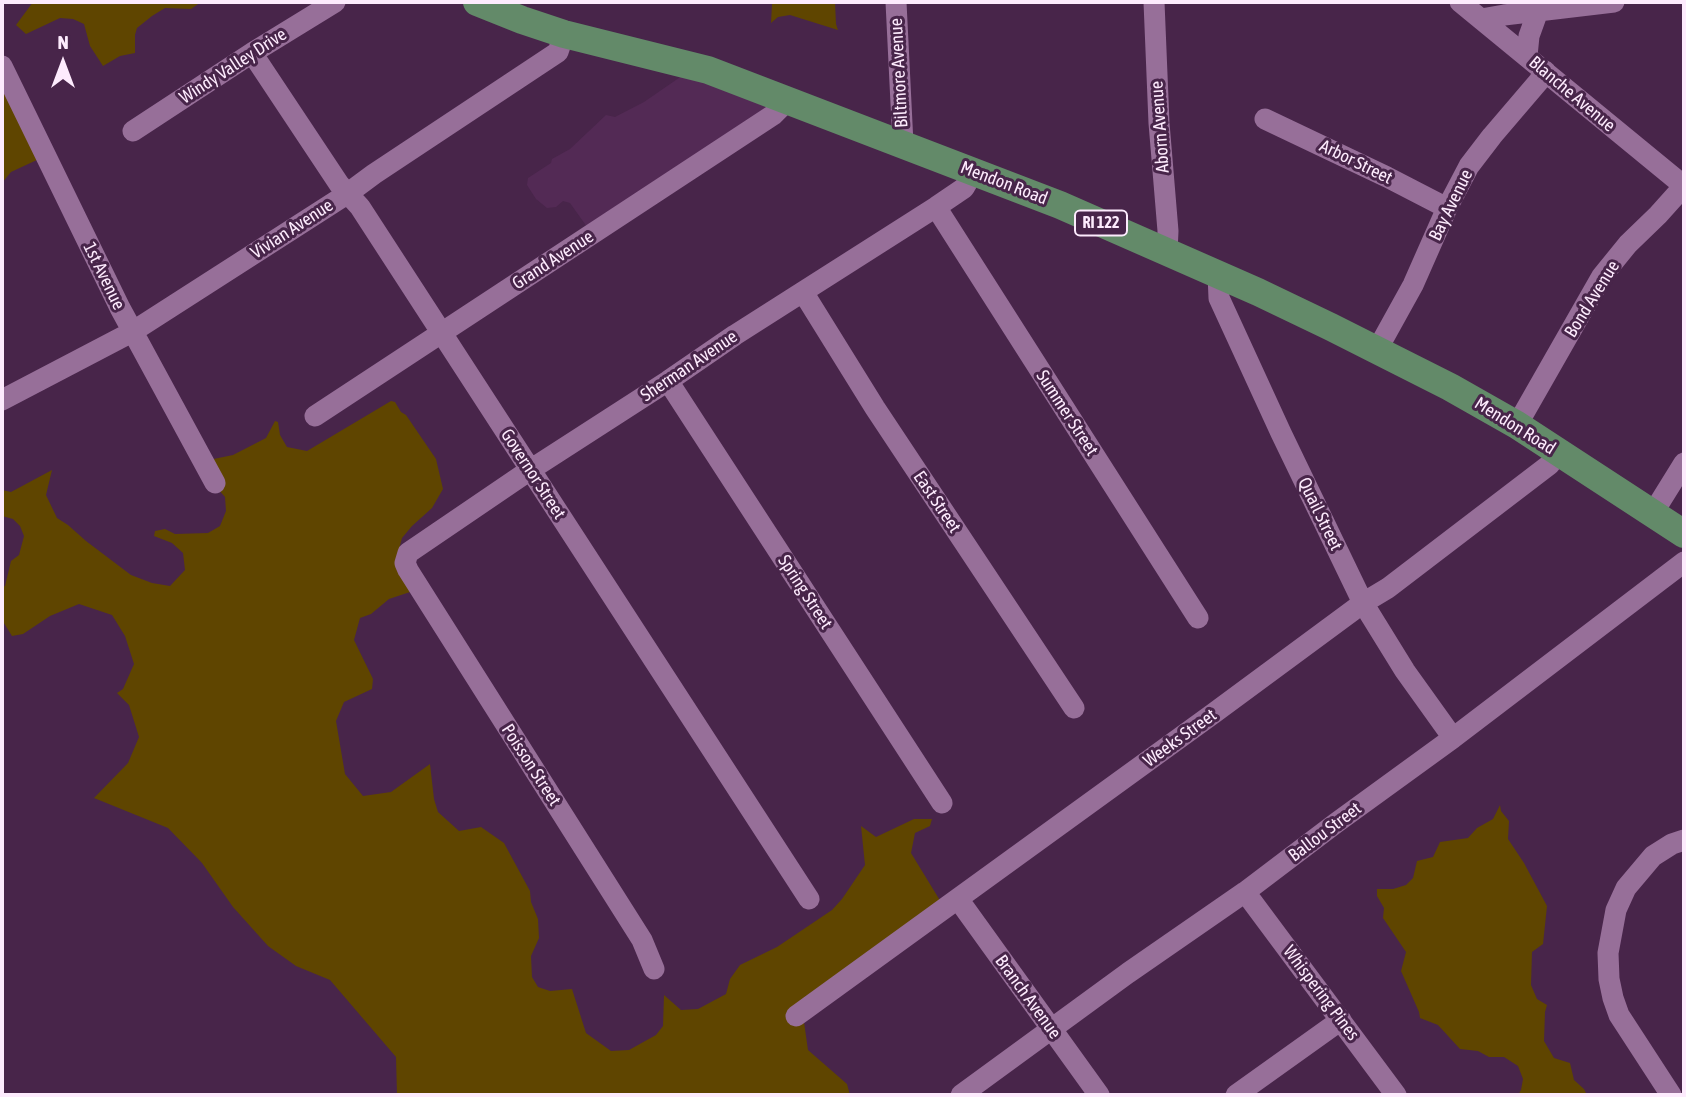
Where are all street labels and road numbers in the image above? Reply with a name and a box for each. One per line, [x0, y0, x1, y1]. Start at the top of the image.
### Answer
street label: Biltmore Avenue [885, 18, 913, 128]
street label: Windy Valley Drive [175, 23, 291, 109]
street label: Blanche Avenue [1524, 52, 1620, 136]
street label: Aborn Avenue [1146, 80, 1174, 174]
street label: Arbor Street [1316, 135, 1396, 189]
street label: Mendon Road [957, 157, 1051, 209]
street label: Bay Avenue [1425, 166, 1477, 244]
street label: Vivian Avenue [247, 194, 337, 264]
road number: RI 122 [1075, 210, 1127, 236]
street label: Grand Avenue [508, 226, 598, 294]
street label: 1st Avenue [78, 239, 130, 313]
street label: Bond Avenue [1560, 257, 1624, 341]
street label: Sherman Avenue [636, 326, 742, 406]
street label: Summer Street [1031, 366, 1103, 460]
street label: Mendon Road [1470, 393, 1560, 459]
street label: Governor Street [496, 425, 570, 523]
street label: East Street [909, 467, 965, 537]
street label: Quail Street [1293, 474, 1347, 554]
street label: Spring Street [773, 551, 837, 633]
street label: Weeks Street [1139, 704, 1221, 772]
street label: Poisson Street [497, 720, 565, 810]
street label: Ballou Street [1284, 798, 1366, 866]
street label: Whispering Pines [1278, 941, 1364, 1045]
street label: Branch Avenue [990, 951, 1066, 1043]

